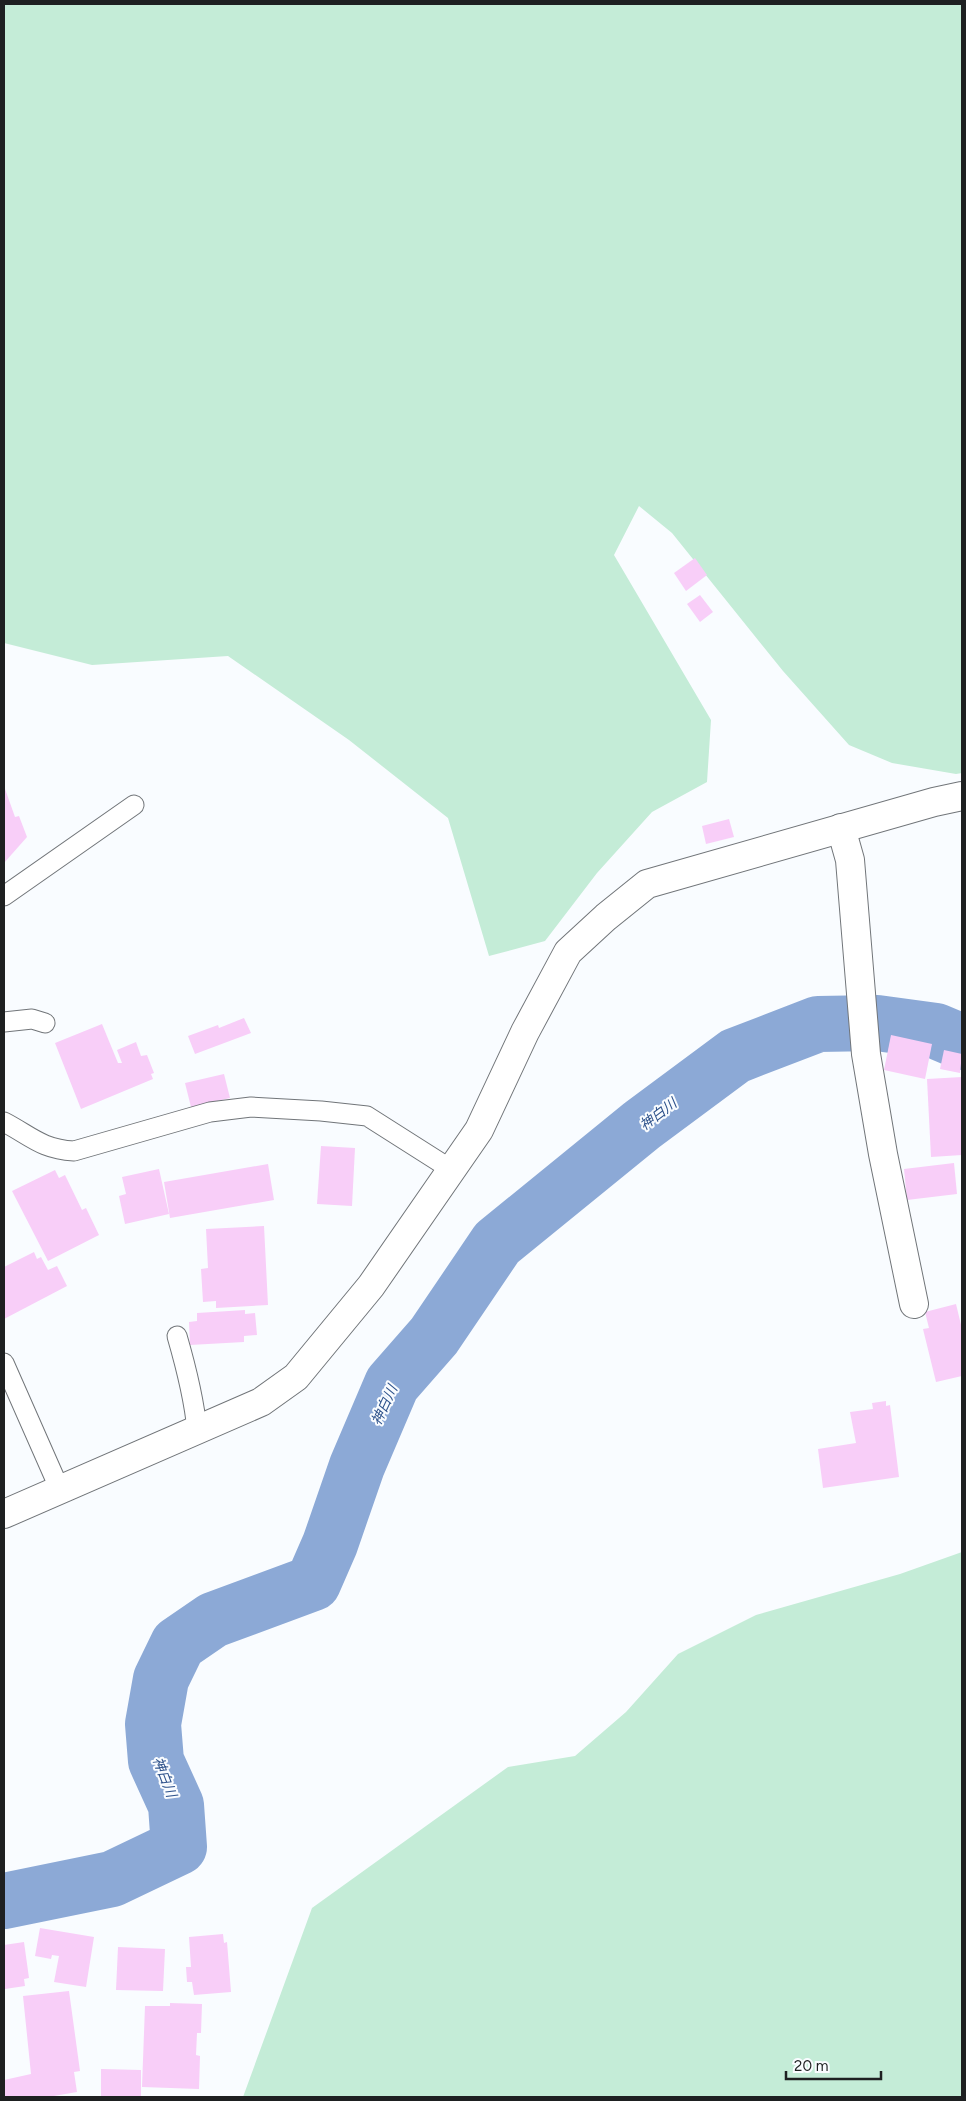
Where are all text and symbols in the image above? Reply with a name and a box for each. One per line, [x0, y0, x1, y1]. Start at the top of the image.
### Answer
water label: 神白川 [636, 1094, 682, 1134]
water label: 神白川 [368, 1381, 402, 1428]
water label: 神白川 [149, 1755, 181, 1802]
scale bar [786, 2048, 881, 2080]
text: 20 m [794, 2057, 828, 2075]

